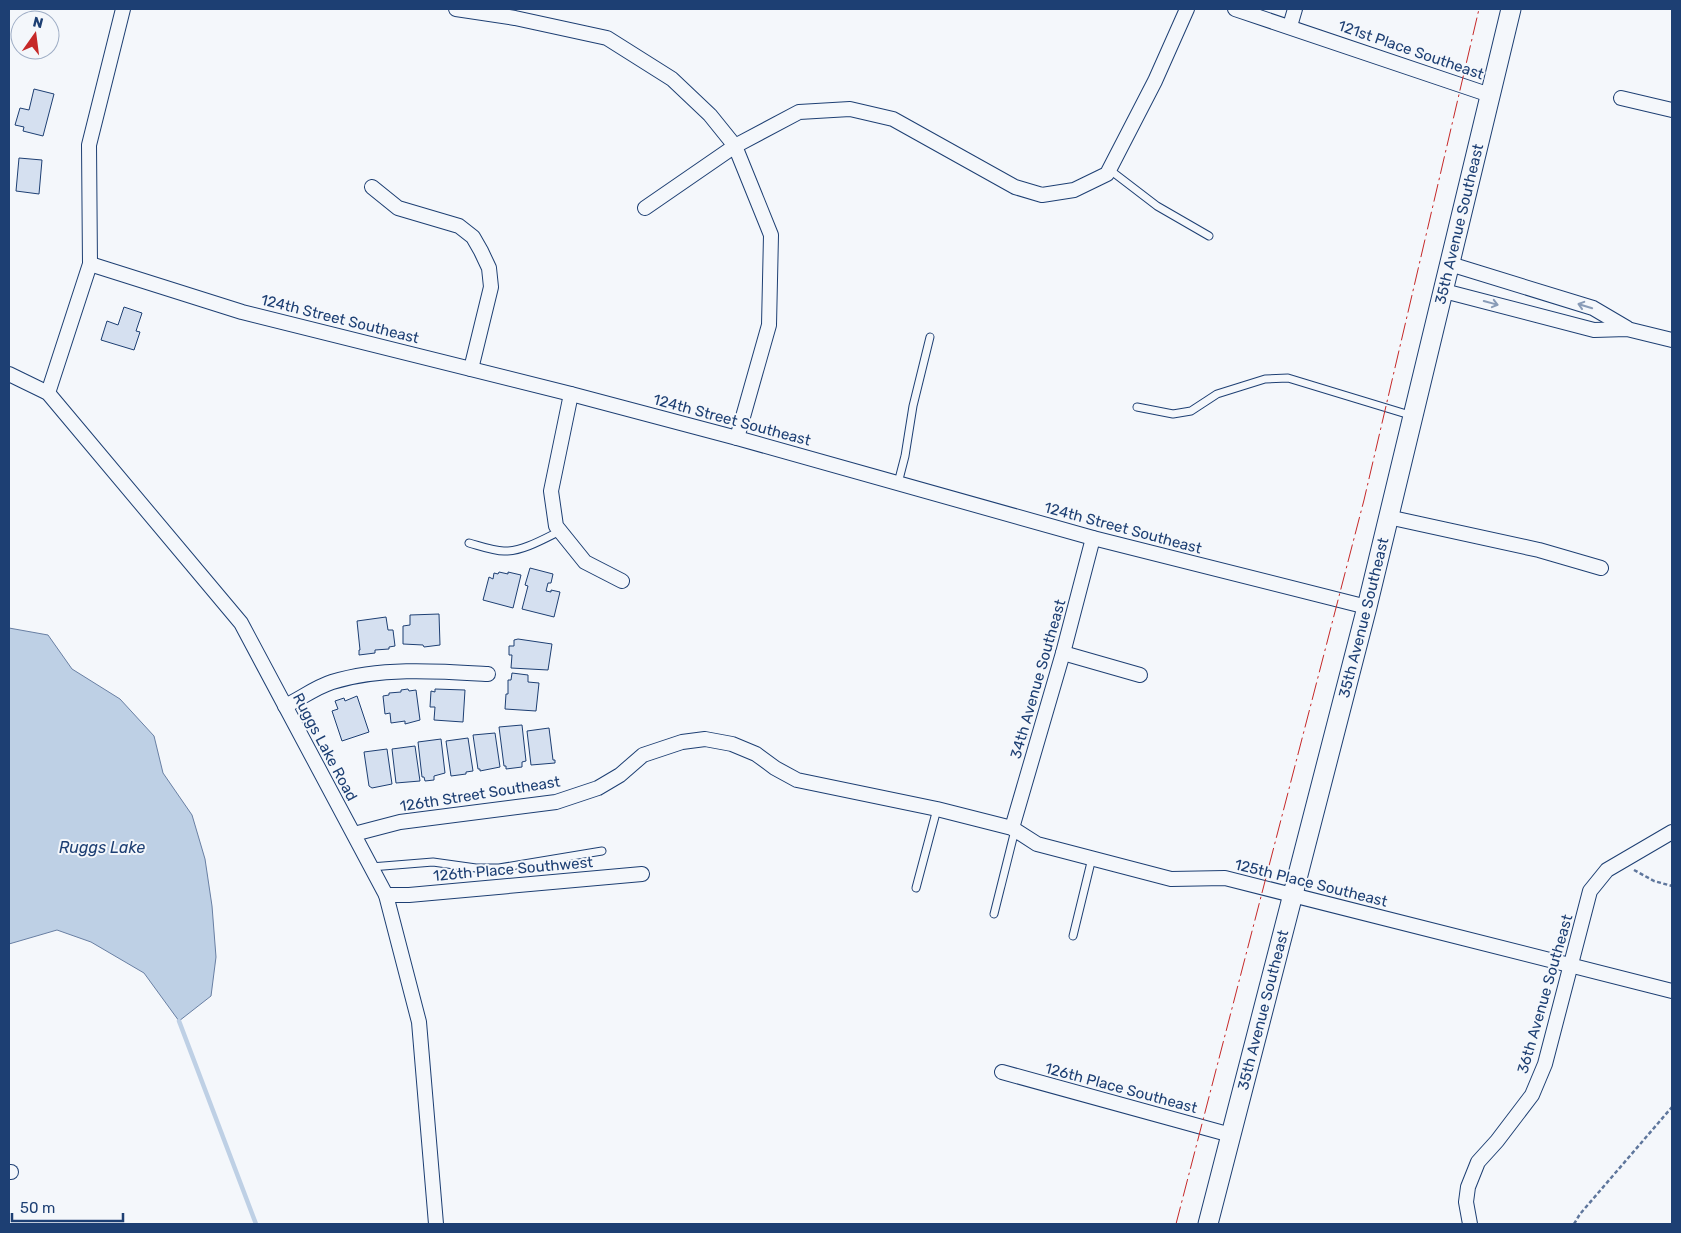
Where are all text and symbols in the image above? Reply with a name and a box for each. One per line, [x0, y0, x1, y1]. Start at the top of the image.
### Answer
north arrow [10, 10, 60, 60]
text: N [31, 13, 45, 32]
street label: 121st Place Southeast [1336, 17, 1486, 83]
street label: 35th Avenue Southeast [1431, 142, 1487, 306]
street label: 124th Street Southeast [259, 291, 421, 347]
one-way arrow [1483, 299, 1499, 308]
one-way arrow [1577, 300, 1593, 310]
street label: 124th Street Southeast [651, 390, 813, 450]
street label: 124th Street Southeast [1042, 498, 1204, 558]
street label: 35th Avenue Southeast [1335, 536, 1392, 700]
street label: 34th Avenue Southeast [1007, 597, 1069, 761]
street label: Ruggs Lake Road [289, 690, 361, 804]
street label: 126th Street Southeast [399, 772, 562, 816]
water label: Ruggs Lake [59, 838, 145, 857]
street label: 126th Place Southwest [432, 853, 594, 885]
street label: 125th Place Southeast [1233, 855, 1389, 911]
street label: 36th Avenue Southeast [1514, 912, 1576, 1076]
street label: 35th Avenue Southeast [1234, 928, 1292, 1092]
street label: 126th Place Southeast [1043, 1059, 1199, 1117]
scale bar [12, 1190, 124, 1222]
text: 50 m [20, 1199, 55, 1217]

